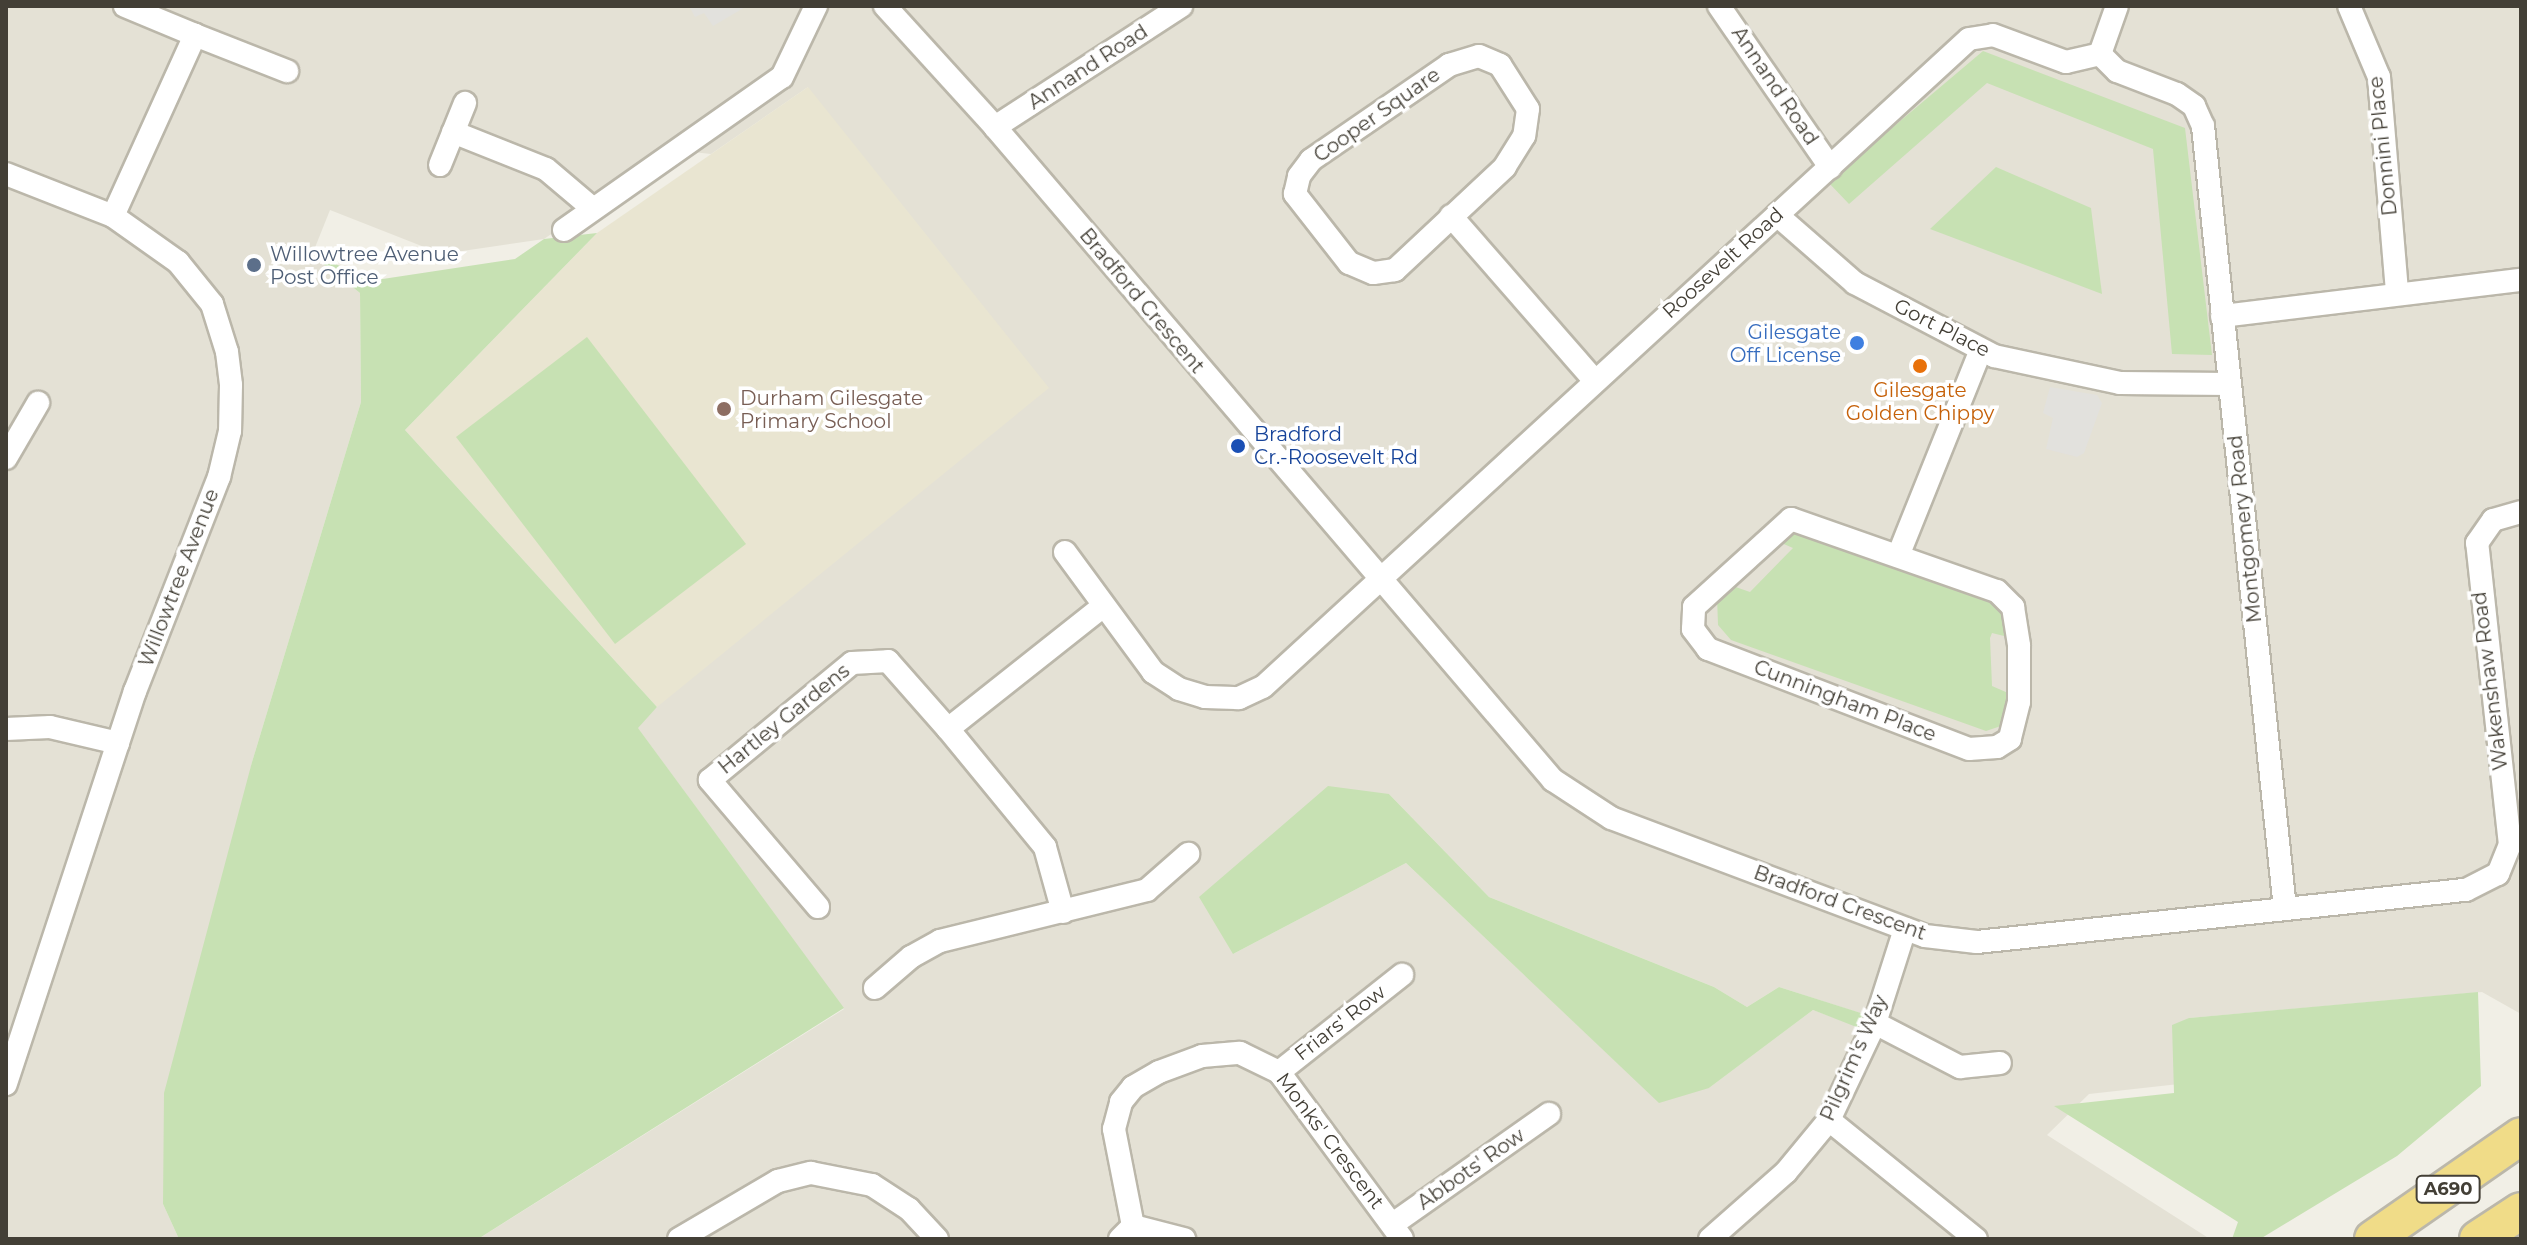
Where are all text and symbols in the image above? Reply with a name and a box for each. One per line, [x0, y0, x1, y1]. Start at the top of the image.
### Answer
street label: Annand Road [1024, 19, 1152, 115]
street label: Annand Road [1727, 22, 1823, 150]
street label: Cooper Square [1309, 63, 1445, 167]
street label: Donnini Place [2364, 75, 2402, 217]
street label: Roosevelt Road [1658, 202, 1788, 324]
street label: Bradford Crescent [1074, 224, 1210, 378]
place label: Willowtree Avenue Post Office [270, 242, 459, 289]
marker: Willowtree Avenue Post Office [245, 256, 263, 274]
street label: Gort Place [1890, 294, 1994, 362]
place label: Gilesgate Off License [1730, 320, 1841, 367]
marker: Gilesgate Off License [1848, 334, 1866, 352]
marker: Gilesgate Golden Chippy [1911, 357, 1929, 375]
place label: Gilesgate Golden Chippy [1846, 378, 1994, 425]
place label: Durham Gilesgate Primary School [740, 386, 923, 433]
marker: Durham Gilesgate Primary School [715, 400, 733, 418]
place label: Bradford Cr.-Roosevelt Rd [1254, 422, 1418, 469]
street label: Montgomery Road [2223, 434, 2267, 624]
marker: Bradford Cr.-Roosevelt Rd [1229, 437, 1247, 455]
street label: Willowtree Avenue [134, 486, 224, 670]
street label: Wakenshaw Road [2467, 590, 2513, 772]
street label: Cunningham Place [1750, 655, 1940, 747]
street label: Hartley Gardens [714, 659, 854, 779]
street label: Bradford Crescent [1750, 861, 1930, 945]
street label: Friars' Row [1290, 980, 1390, 1066]
street label: Pilgrim's Way [1815, 991, 1893, 1125]
street label: Monks' Crescent [1271, 1068, 1389, 1214]
street label: Abbots' Row [1413, 1123, 1529, 1215]
road number: A690 [2414, 1175, 2482, 1203]

